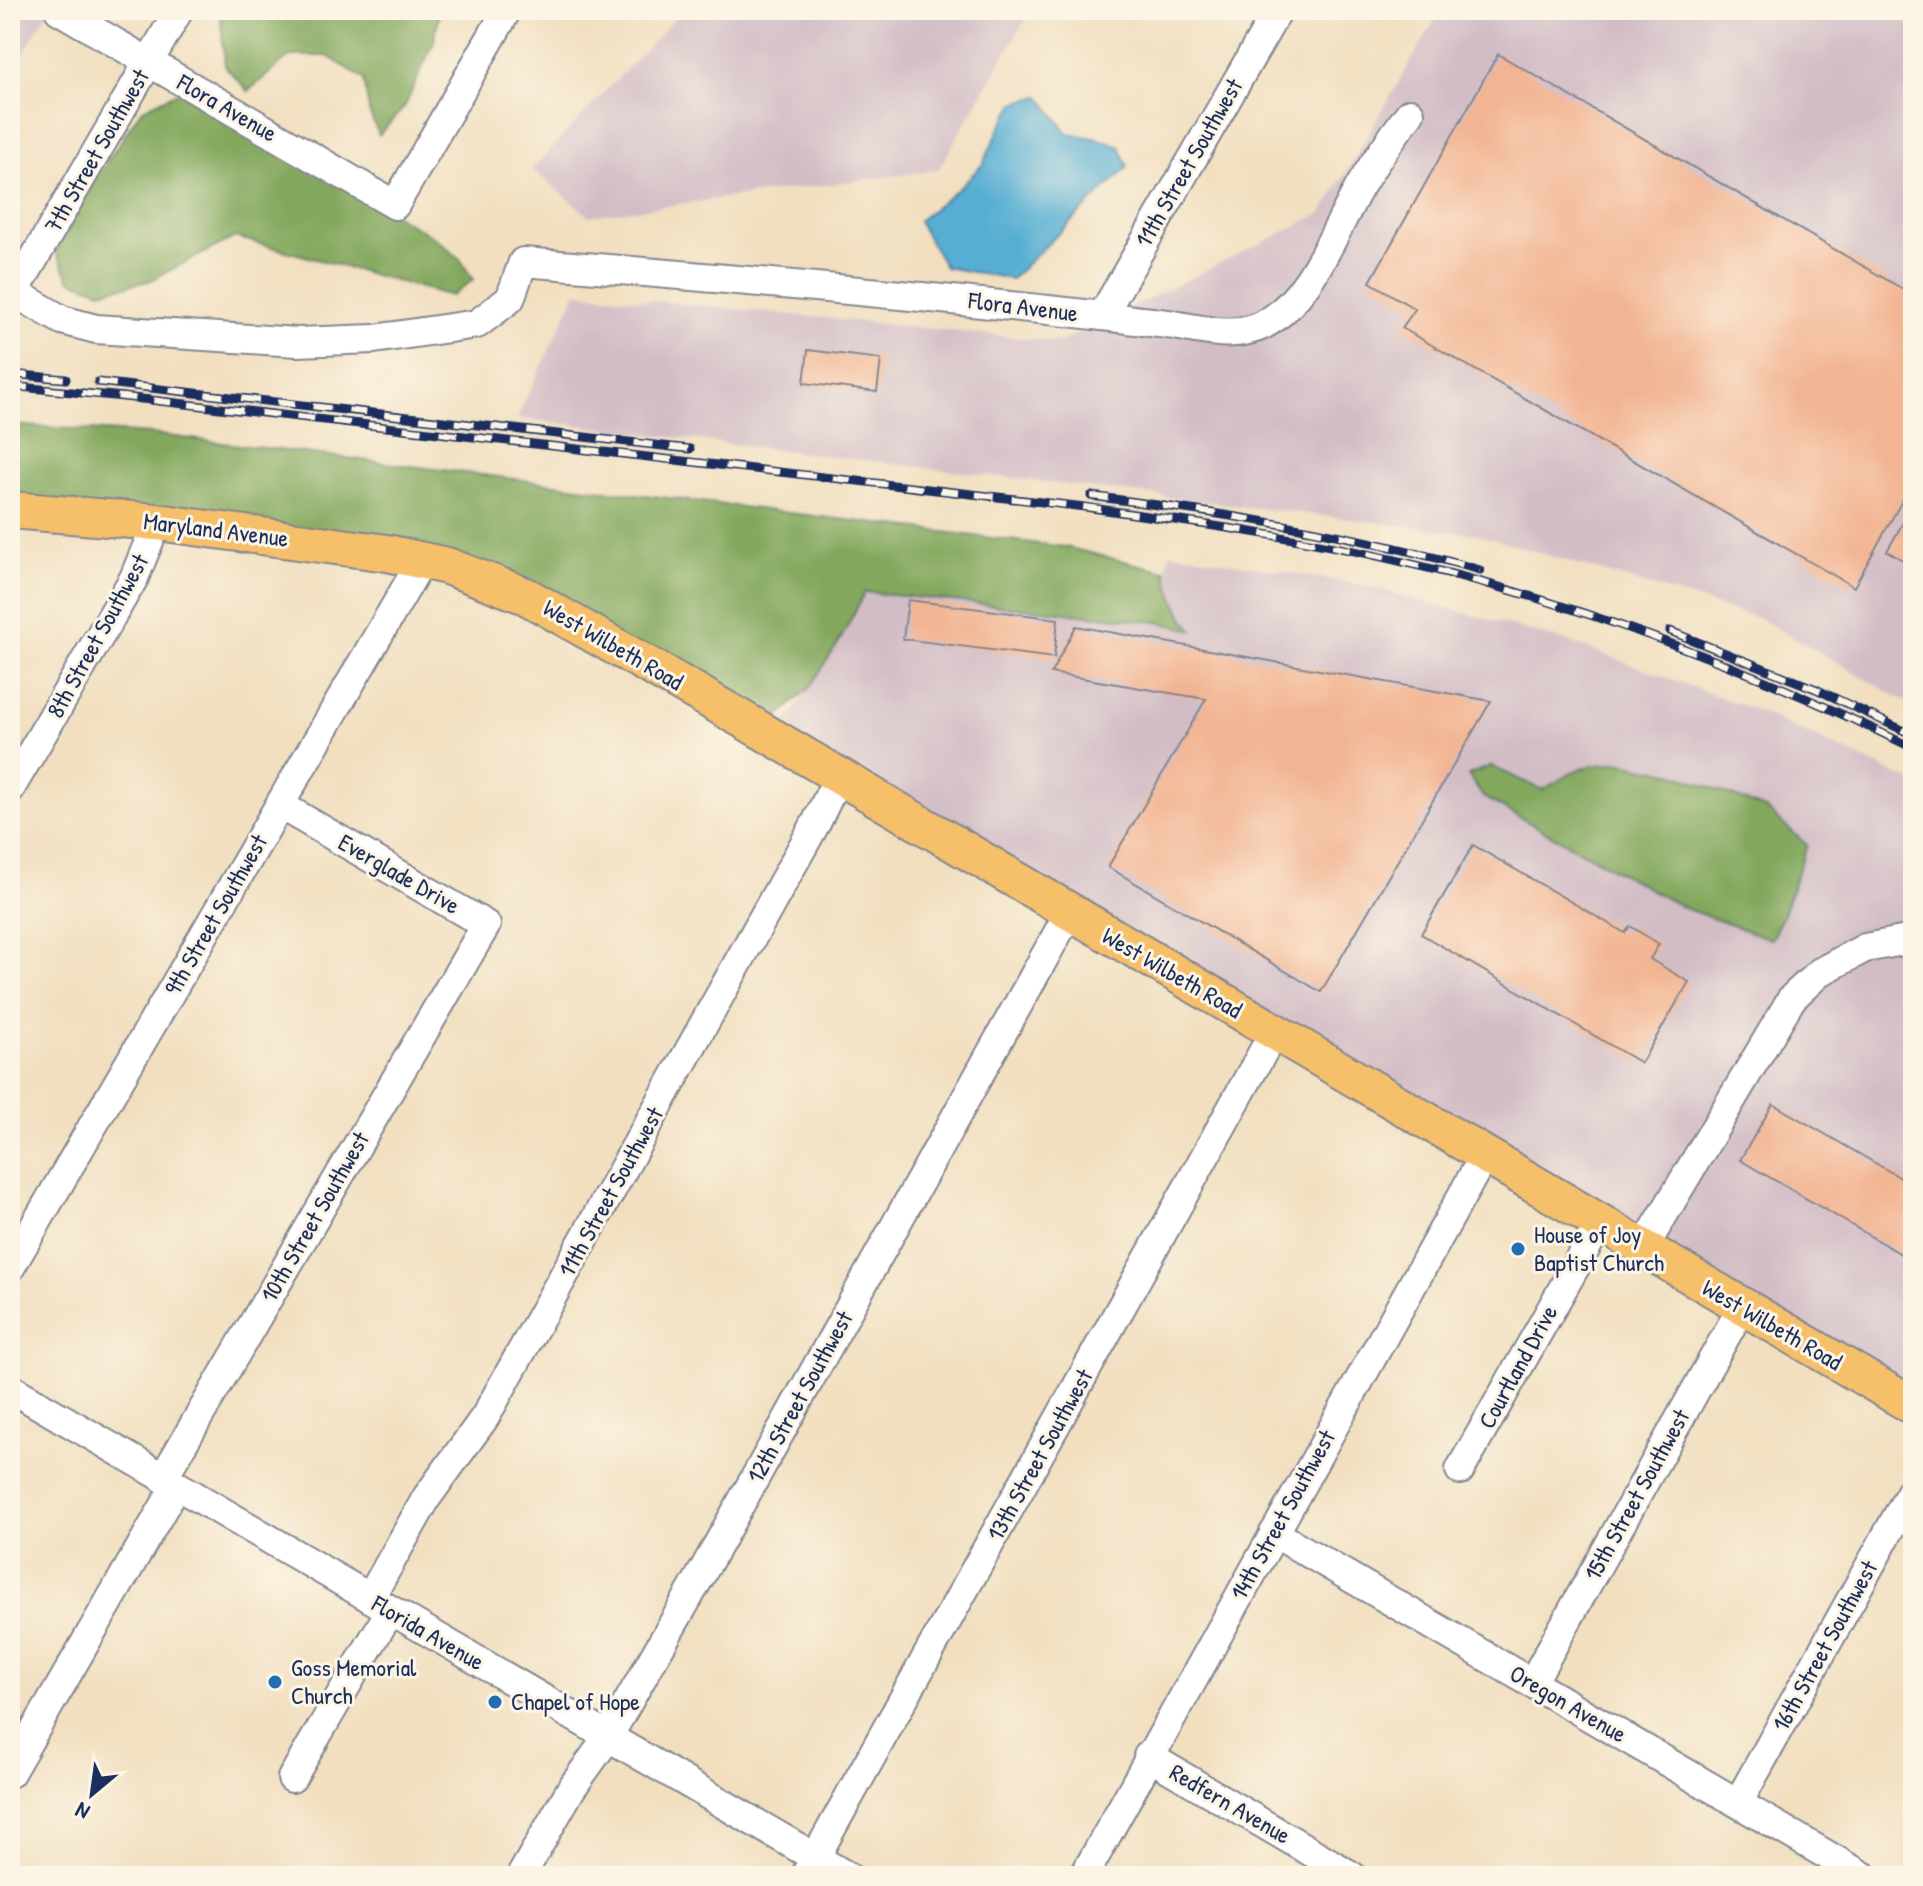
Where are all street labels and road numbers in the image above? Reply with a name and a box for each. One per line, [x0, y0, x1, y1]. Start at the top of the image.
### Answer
street label: 7th Street Southwest [36, 62, 156, 238]
street label: Flora Avenue [171, 65, 284, 149]
street label: 11th Street Southwest [1127, 72, 1250, 253]
street label: Flora Avenue [966, 283, 1080, 329]
street label: Maryland Avenue [142, 504, 291, 554]
street label: 8th Street Southwest [39, 547, 156, 723]
street label: West Wilbeth Road [538, 591, 689, 697]
street label: Everglade Drive [333, 826, 466, 921]
street label: 9th Street Southwest [156, 828, 275, 1001]
street label: West Wilbeth Road [1097, 919, 1248, 1025]
street label: 11th Street Southwest [550, 1100, 670, 1282]
street label: 10th Street Southwest [252, 1125, 376, 1307]
street label: West Wilbeth Road [1697, 1271, 1848, 1377]
street label: Courtland Drive [1470, 1299, 1564, 1434]
street label: 12th Street Southwest [739, 1304, 860, 1488]
street label: 13th Street Southwest [979, 1362, 1100, 1546]
street label: 15th Street Southwest [1576, 1403, 1697, 1586]
street label: 14th Street Southwest [1222, 1423, 1342, 1605]
street label: 16th Street Southwest [1764, 1554, 1885, 1737]
street label: Florida Avenue [366, 1587, 491, 1677]
street label: Oregon Avenue [1504, 1657, 1633, 1750]
street label: Redfern Avenue [1164, 1756, 1297, 1851]

